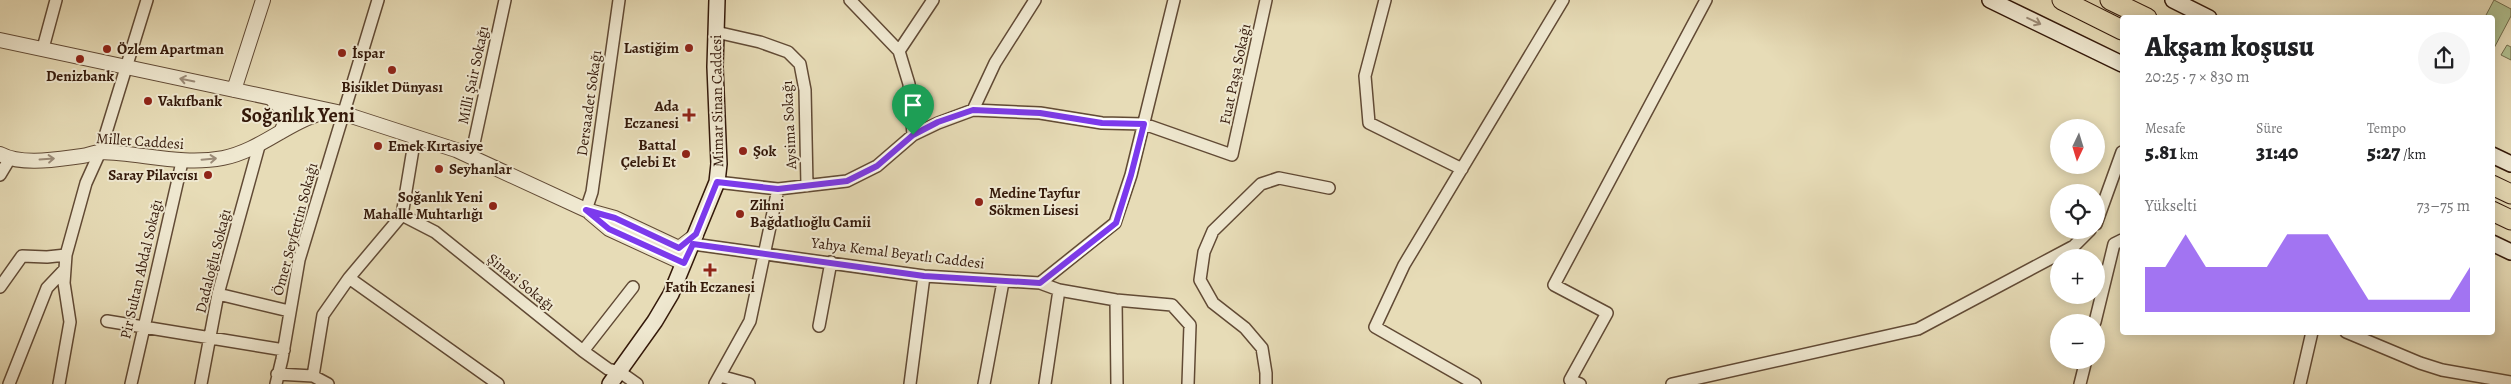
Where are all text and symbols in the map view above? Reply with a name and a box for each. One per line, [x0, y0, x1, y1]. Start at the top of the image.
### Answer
one-way arrow [2026, 17, 2041, 27]
street label: Fuat Paşa Sokağı [1215, 22, 1255, 126]
street label: Milli Şair Sokağı [453, 24, 493, 126]
text: Akşam koşusu [2145, 28, 2314, 66]
button: share [2418, 32, 2470, 84]
street label: Mimar Sinan Caddesi [706, 34, 728, 168]
place label: Lastiğim [624, 38, 679, 58]
place label: Özlem Apartman [117, 39, 224, 59]
marker: Lastiğim [683, 42, 695, 54]
marker: Özlem Apartman [101, 43, 113, 55]
place label: İspar [352, 43, 385, 63]
marker: İspar [336, 47, 348, 59]
street label: Dersaadet Sokağı [572, 49, 606, 157]
marker: Denizbank [74, 53, 86, 65]
marker: Bisiklet Dünyası [386, 64, 398, 76]
place label: Denizbank [46, 66, 114, 86]
text: 20:25 · 7 × 830 m [2145, 66, 2250, 88]
one-way arrow [179, 74, 195, 84]
place label: Bisiklet Dünyası [341, 77, 443, 97]
street label: Aysima Sokağı [777, 80, 801, 171]
pin [892, 84, 934, 135]
place label: Vakıfbank [157, 91, 222, 111]
icon: arrive [899, 91, 927, 119]
marker: Vakıfbank [142, 95, 154, 107]
place label: Ada Eczanesi [624, 96, 680, 133]
district label: Soğanlık Yeni [241, 102, 355, 129]
marker: Ada Eczanesi [683, 109, 695, 121]
north arrow [2050, 119, 2105, 174]
map controls [2050, 119, 2105, 369]
text: Mesafe [2145, 119, 2186, 138]
text: Süre [2256, 119, 2283, 138]
text: Tempo [2367, 119, 2406, 138]
street label: Millet Caddesi [95, 128, 185, 154]
place label: Battal Çelebi Et [621, 135, 676, 172]
place label: Emek Kırtasiye [388, 136, 483, 156]
text: 5.81 [2145, 138, 2177, 166]
text: 31:40 [2256, 138, 2298, 166]
text: 5:27 [2367, 138, 2400, 166]
marker: Emek Kırtasiye [372, 140, 384, 152]
place label: Şok [753, 141, 777, 161]
marker: Şok [737, 145, 749, 157]
text: km [2177, 145, 2198, 164]
text: /km [2400, 145, 2426, 164]
marker: Battal Çelebi Et [680, 148, 692, 160]
one-way arrow [39, 154, 55, 164]
one-way arrow [200, 155, 216, 164]
place label: Seyhanlar [449, 159, 512, 179]
street label: Ömer Seyfettin Sokağı [268, 160, 322, 298]
marker: Seyhanlar [433, 163, 445, 175]
place label: Saray Pilavcısı [108, 165, 199, 185]
marker: Saray Pilavcısı [202, 169, 214, 181]
place label: Medine Tayfur Sökmen Lisesi [989, 183, 1080, 220]
button: locate [2050, 184, 2105, 239]
place label: Soğanlık Yeni Mahalle Muhtarlığı [363, 187, 484, 224]
place label: Zihni Bağdatlıoğlu Camii [750, 195, 871, 232]
text: Yükselti [2145, 195, 2197, 217]
text: 73–75 m [2417, 195, 2470, 217]
marker: Medine Tayfur Sökmen Lisesi [973, 196, 985, 208]
street label: Pir Sultan Abdal Sokağı [115, 197, 167, 341]
marker: Soğanlık Yeni Mahalle Muhtarlığı [487, 200, 499, 212]
street label: Dadaloğlu Sokağı [190, 207, 236, 315]
marker: Zihni Bağdatlıoğlu Camii [734, 208, 746, 220]
street label: Yahya Kemal Beyatlı Caddesi [809, 232, 986, 274]
street label: Şinasi Sokağı [483, 249, 559, 315]
button: + [2050, 249, 2105, 304]
marker: Fatih Eczanesi [704, 264, 716, 276]
place label: Fatih Eczanesi [665, 277, 756, 297]
button: − [2050, 314, 2105, 369]

